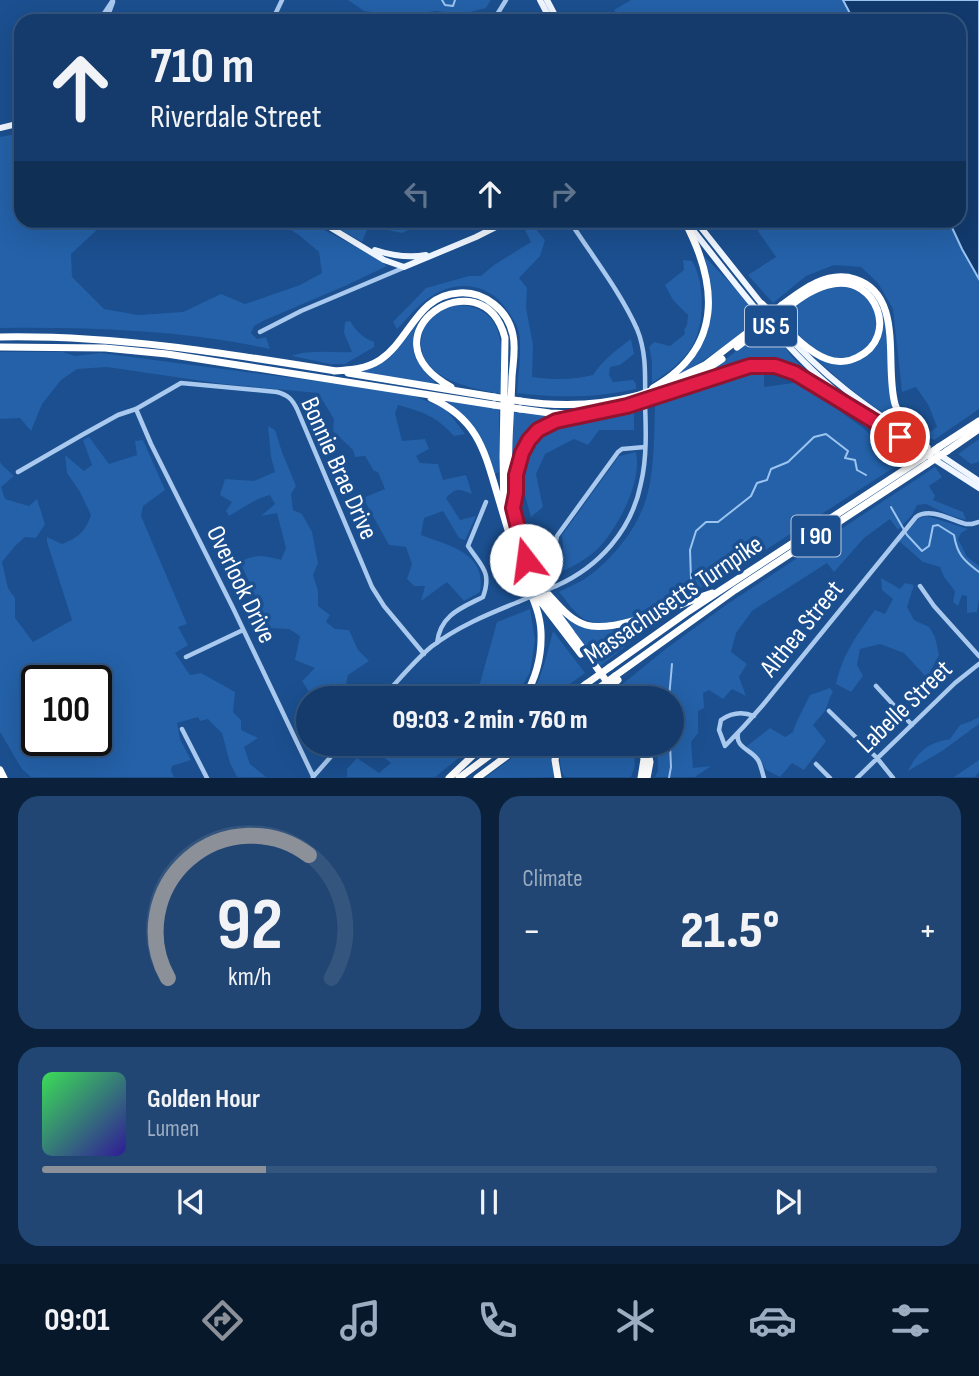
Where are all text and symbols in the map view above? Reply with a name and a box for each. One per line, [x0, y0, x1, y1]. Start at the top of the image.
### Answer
text: 710 m [150, 38, 254, 97]
icon: ahead [35, 42, 126, 133]
text: Riverdale Street [150, 98, 322, 137]
icon: left [398, 175, 436, 213]
icon: ahead [471, 175, 509, 213]
icon: right [544, 175, 582, 213]
road number: US 5 [745, 306, 797, 346]
street label: Bonnie Brae Drive [293, 393, 384, 545]
pin [870, 407, 930, 467]
icon: arrive [881, 418, 919, 456]
road number: I 90 [792, 516, 840, 556]
street label: Overlook Drive [199, 521, 282, 648]
position arrow [489, 523, 563, 597]
street label: Massachusetts Turnpike [579, 529, 769, 671]
street label: Althea Street [753, 575, 850, 684]
street label: Labelle Street [851, 654, 959, 760]
speed limit sign: 100 [21, 665, 112, 756]
text: 09:03 · 2 min · 760 m [393, 705, 587, 736]
text: Climate [523, 865, 582, 893]
text: 92 [216, 883, 282, 971]
text: 21.5° [680, 900, 779, 963]
text: − [523, 909, 541, 954]
text: + [918, 909, 937, 954]
text: km/h [228, 962, 271, 993]
text: Golden Hour [147, 1084, 260, 1115]
text: Lumen [147, 1115, 199, 1143]
icon: previous [172, 1183, 210, 1221]
icon: pause [470, 1183, 508, 1221]
icon: next [769, 1183, 807, 1221]
icon: directions [198, 1296, 247, 1345]
icon: music [336, 1296, 385, 1345]
icon: phone [473, 1296, 522, 1345]
icon: climate [611, 1296, 660, 1345]
icon: car [748, 1296, 797, 1345]
icon: filters [886, 1296, 935, 1345]
text: 09:01 [44, 1301, 110, 1340]

